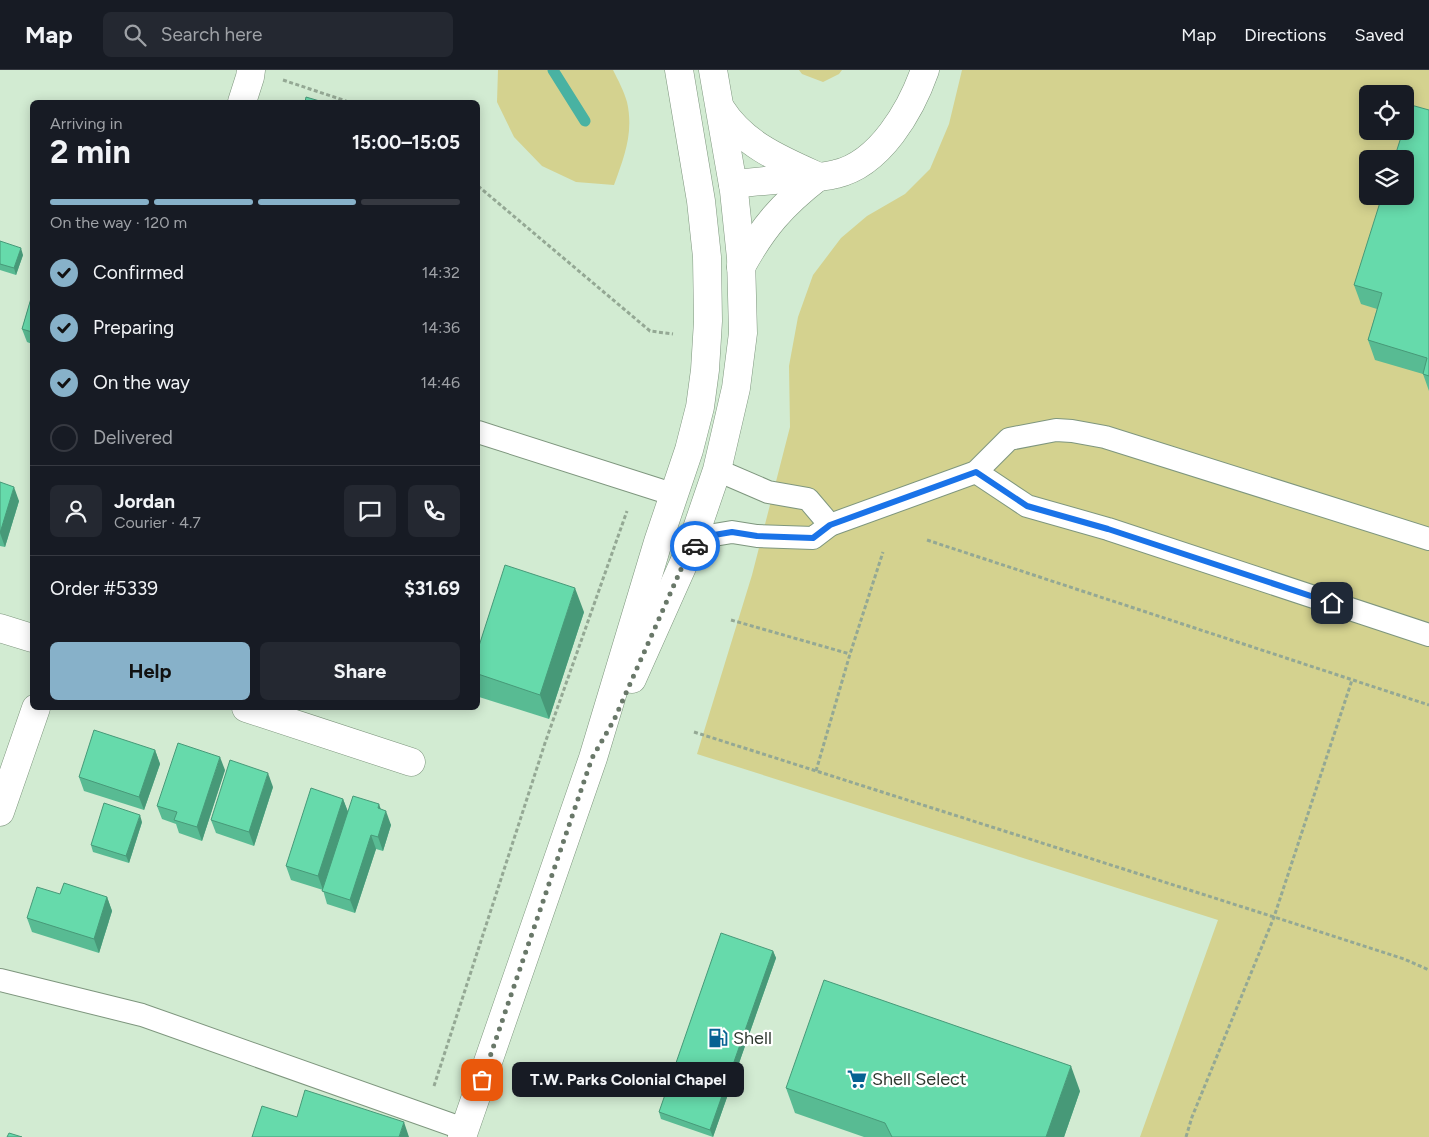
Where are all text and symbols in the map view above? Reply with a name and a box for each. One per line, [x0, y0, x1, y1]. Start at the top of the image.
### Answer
search box [103, 12, 453, 57]
text: Map [25, 20, 73, 49]
icon: search [121, 21, 149, 49]
text: Search here [161, 23, 262, 46]
text: Map [1181, 24, 1216, 46]
text: Directions [1244, 24, 1326, 46]
text: Saved [1354, 24, 1404, 46]
map controls [1359, 85, 1414, 205]
button: locate [1359, 85, 1414, 140]
text: Arriving in [50, 114, 122, 133]
text: 15:00–15:05 [352, 131, 460, 154]
text: 2 min [50, 133, 131, 171]
button: layers [1359, 150, 1414, 205]
text: On the way · 120 m [50, 213, 187, 232]
icon: check [50, 259, 78, 287]
text: Confirmed [93, 261, 184, 284]
text: 14:32 [422, 263, 460, 282]
icon: check [50, 314, 78, 342]
text: Preparing [93, 316, 174, 339]
text: 14:36 [422, 318, 460, 337]
icon: check [50, 369, 78, 397]
text: On the way [93, 371, 190, 394]
text: 14:46 [420, 373, 460, 392]
text: Delivered [93, 426, 173, 449]
button: person [50, 485, 102, 537]
button: chat [344, 485, 396, 537]
button: phone [408, 485, 460, 537]
text: Jordan [114, 490, 175, 513]
text: Courier · 4.7 [114, 513, 201, 532]
courier [670, 521, 720, 571]
icon: car [681, 532, 709, 560]
text: Order #5339 [50, 577, 158, 600]
text: $31.69 [404, 577, 460, 600]
pin [1311, 582, 1353, 624]
icon: home [1318, 589, 1346, 617]
button: Help [50, 642, 250, 700]
button: Share [260, 642, 460, 700]
fuel station icon: Shell [707, 1027, 729, 1049]
place label: Shell [733, 1027, 772, 1049]
pin [461, 1059, 503, 1101]
callout: T.W. Parks Colonial Chapel [512, 1062, 744, 1098]
icon: bag [468, 1066, 496, 1094]
supermarket icon: Shell Select [846, 1068, 868, 1090]
place label: Shell Select [872, 1068, 967, 1090]
text: T.W. Parks Colonial Chapel [530, 1070, 726, 1089]

